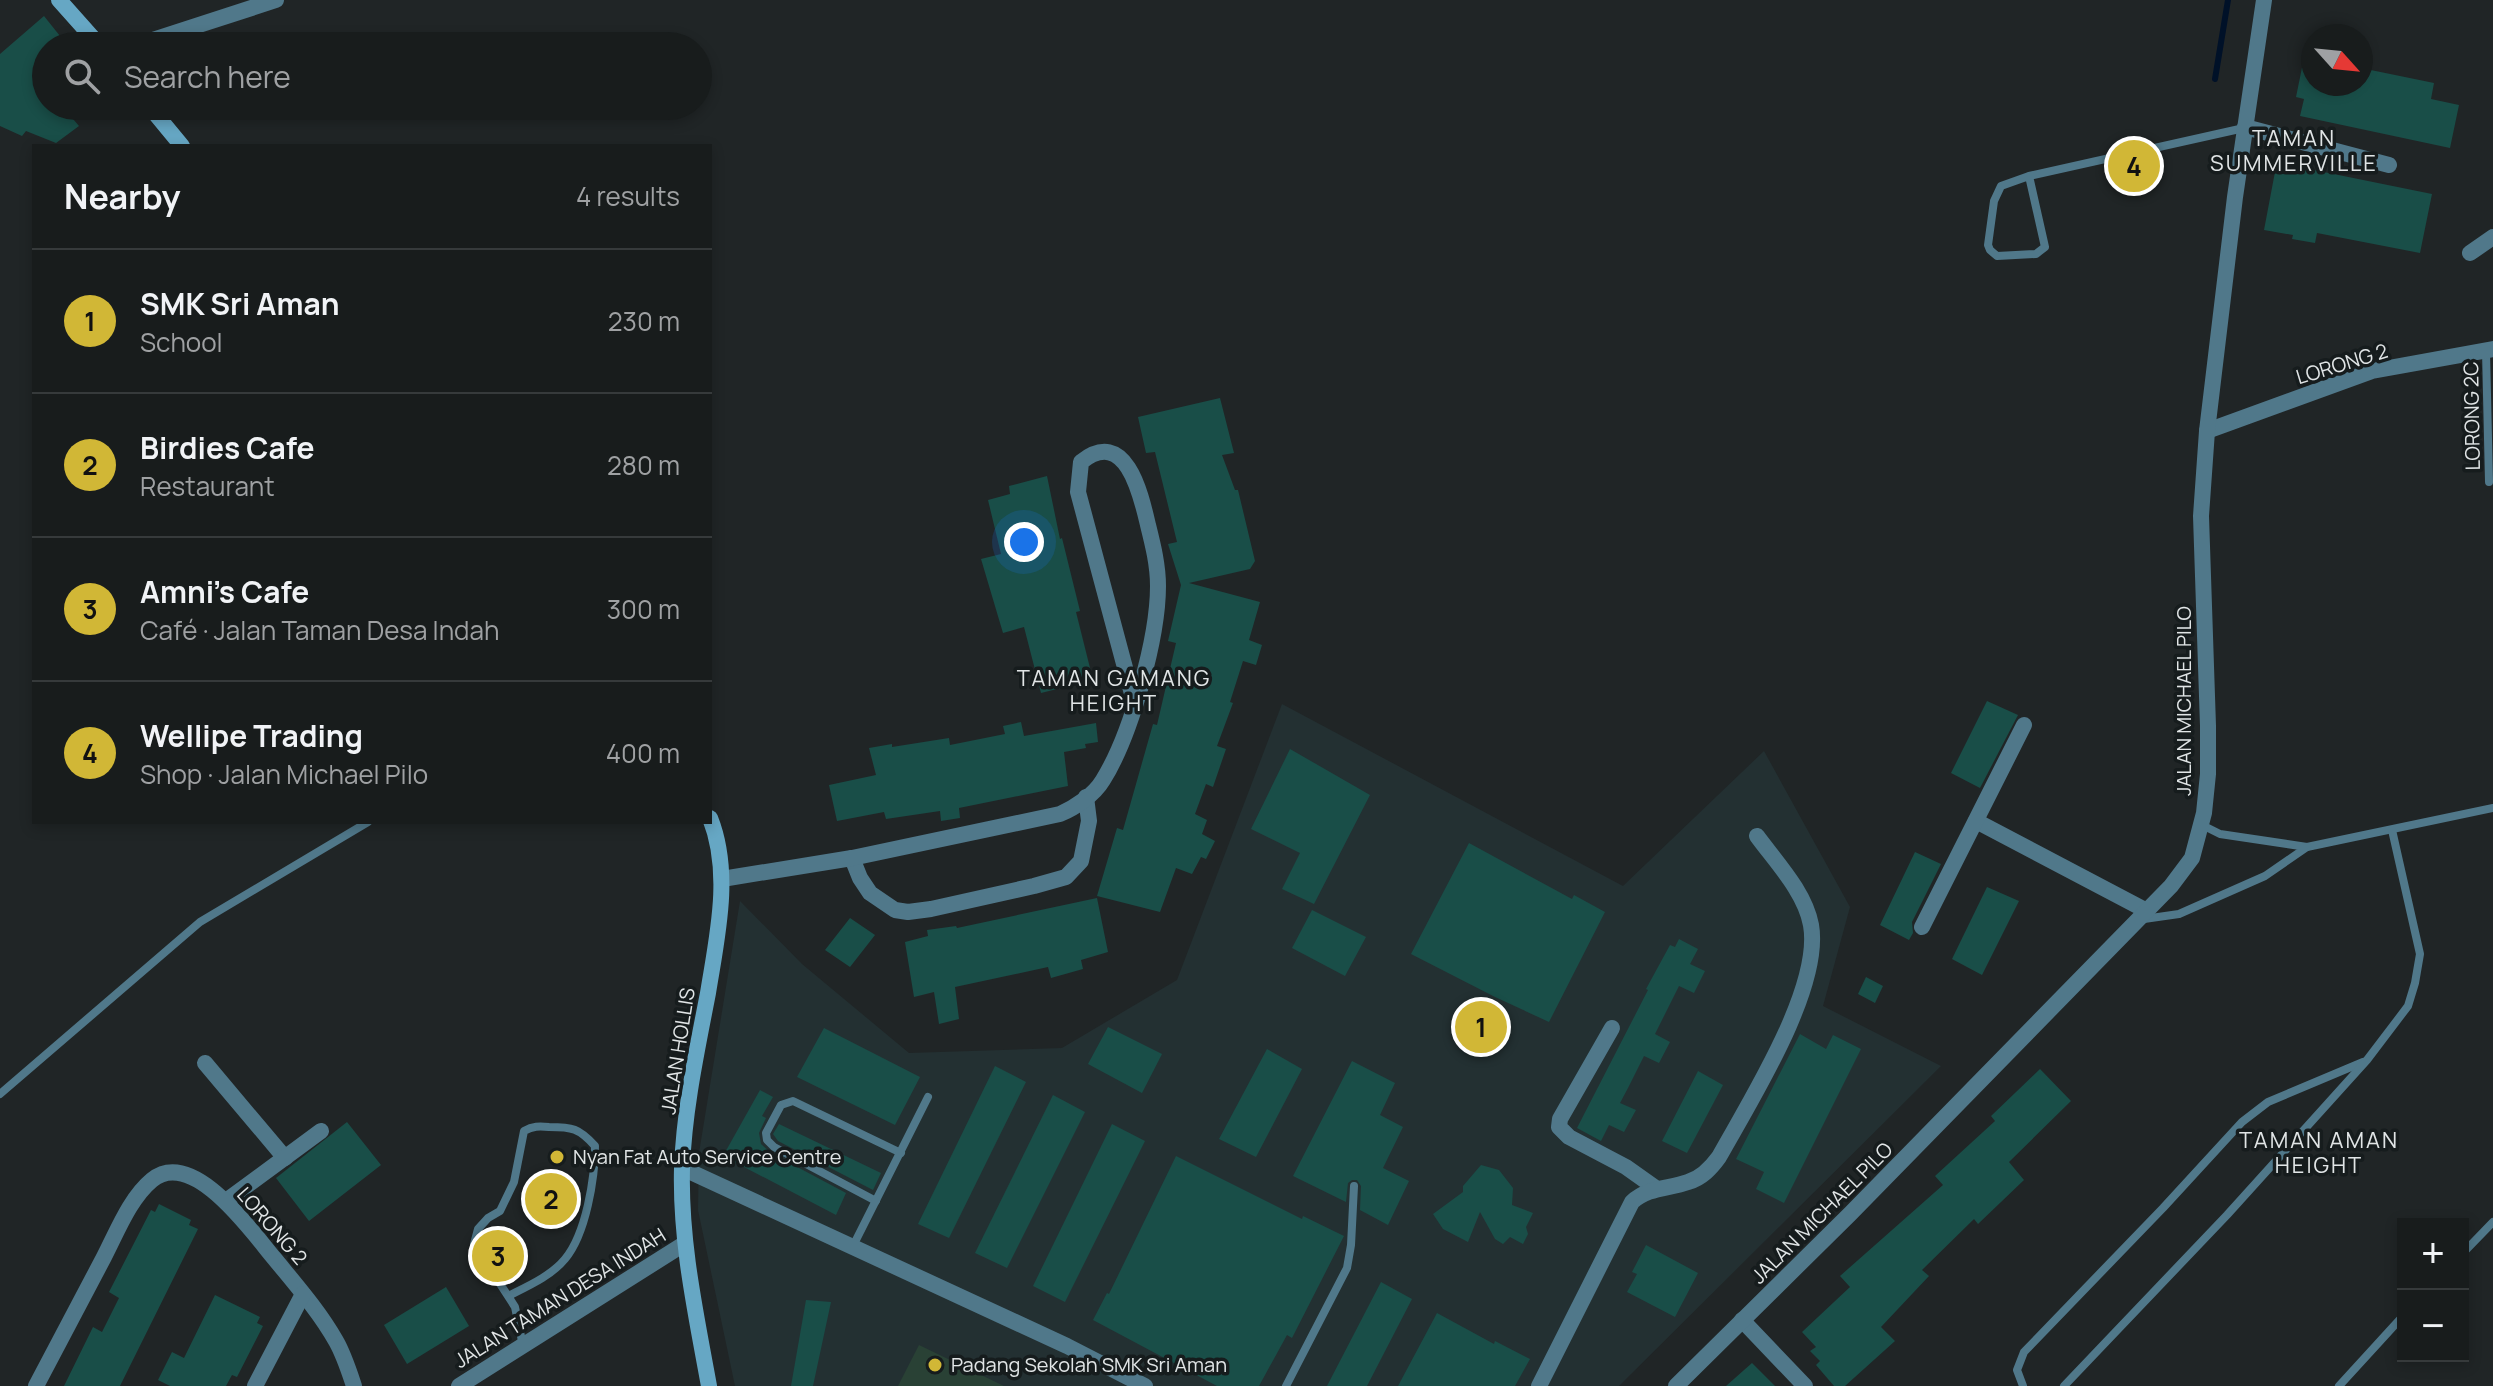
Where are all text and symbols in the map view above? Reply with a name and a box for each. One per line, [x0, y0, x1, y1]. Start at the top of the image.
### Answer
north arrow [2301, 24, 2373, 96]
search box [32, 32, 712, 120]
icon: search [60, 54, 104, 98]
text: Search here [124, 56, 291, 97]
district label: TAMAN SUMMERVILLE [2210, 123, 2378, 178]
pin: 4 [2108, 136, 2160, 196]
text: Nearby [64, 173, 180, 219]
text: 4 results [576, 178, 680, 214]
text: SMK Sri Aman [140, 283, 339, 324]
text: 1 [84, 303, 96, 339]
text: 230 m [608, 303, 680, 339]
text: School [140, 324, 223, 360]
street label: LORONG 2 [2293, 337, 2391, 390]
street label: LORONG 2C [2457, 361, 2486, 471]
text: Birdies Cafe [140, 427, 314, 468]
text: 2 [82, 447, 98, 483]
text: 280 m [607, 447, 680, 483]
text: Restaurant [140, 468, 275, 504]
your location [1004, 522, 1044, 562]
text: Amni's Cafe [140, 571, 309, 612]
text: 3 [82, 591, 98, 627]
text: 300 m [607, 591, 680, 627]
street label: JALAN MICHAEL PILO [2170, 606, 2197, 796]
text: Café · Jalan Taman Desa Indah [140, 612, 499, 648]
district label: TAMAN GAMANG HEIGHT [1017, 663, 1211, 718]
text: Wellipe Trading [140, 715, 363, 756]
text: 4 [82, 735, 98, 771]
text: 400 m [606, 735, 680, 771]
text: Shop · Jalan Michael Pilo [140, 756, 428, 792]
street label: JALAN HOLLIS [654, 986, 701, 1116]
pin: 1 [1455, 997, 1507, 1057]
district label: TAMAN AMAN HEIGHT [2239, 1125, 2399, 1180]
street label: JALAN MICHAEL PILO [1745, 1136, 1898, 1289]
place label: Nyan Fat Auto Service Centre [573, 1143, 841, 1170]
marker: Nyan Fat Auto Service Centre [548, 1148, 566, 1166]
pin: 2 [525, 1169, 577, 1229]
street label: LORONG 2 [231, 1181, 314, 1270]
map controls [2397, 1218, 2469, 1362]
button: + [2397, 1218, 2469, 1290]
street label: JALAN TAMAN DESA INDAH [449, 1221, 671, 1374]
pin: 3 [472, 1226, 524, 1286]
button: − [2397, 1290, 2469, 1362]
place label: Padang Sekolah SMK Sri Aman [951, 1351, 1227, 1378]
marker: Padang Sekolah SMK Sri Aman [926, 1356, 944, 1374]

